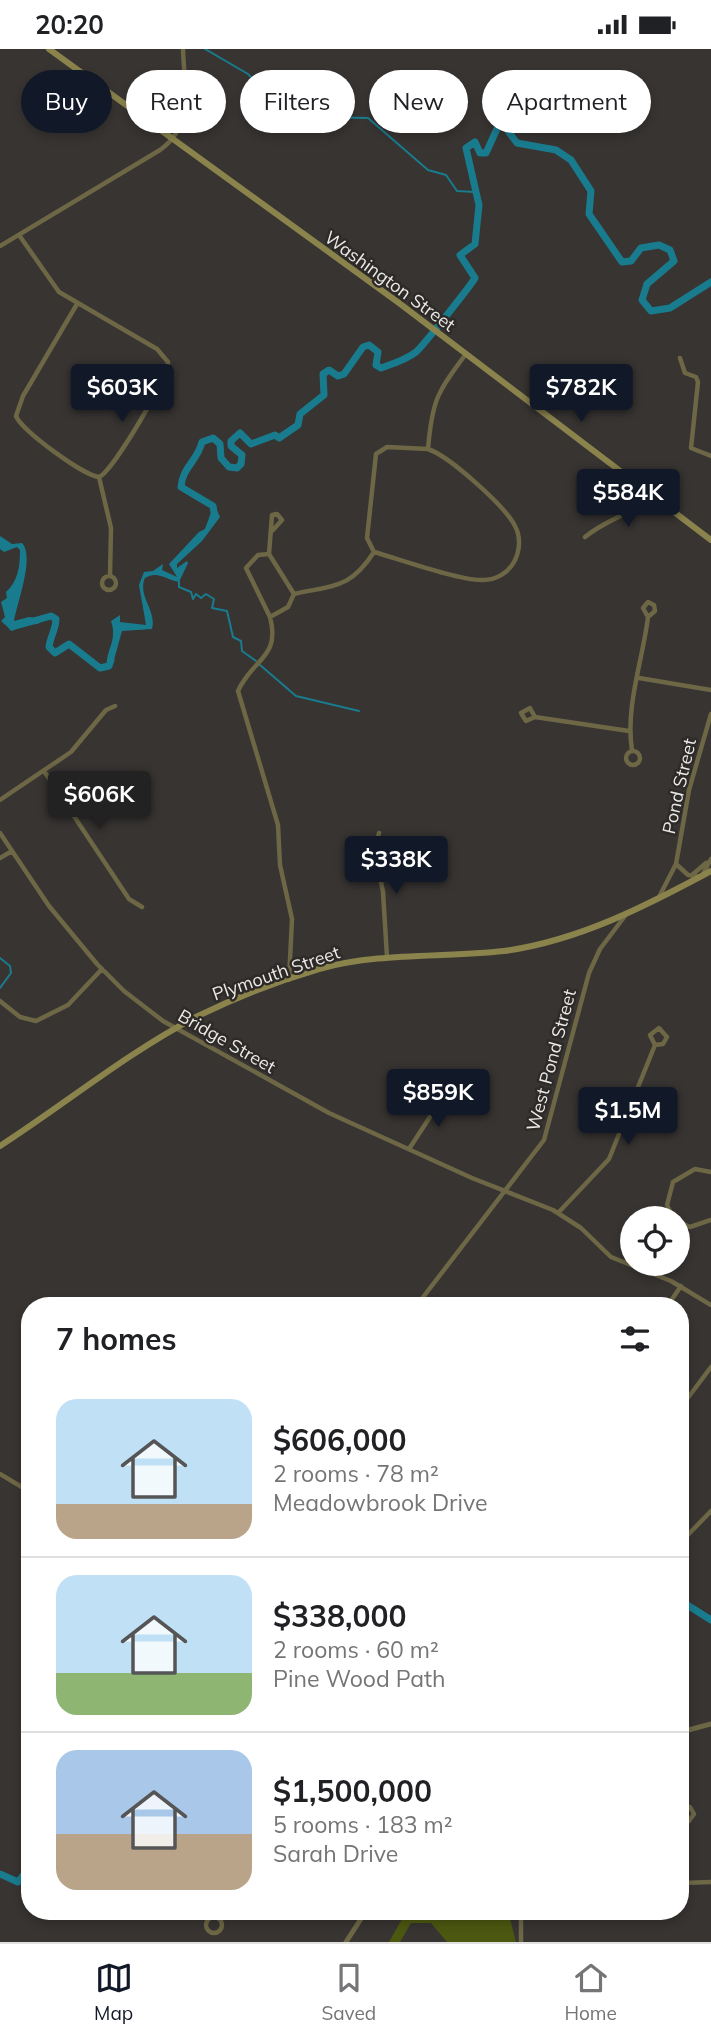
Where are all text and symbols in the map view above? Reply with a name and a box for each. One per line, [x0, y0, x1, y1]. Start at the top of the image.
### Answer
text: 20:20 [35, 8, 104, 41]
chip: Buy [21, 70, 112, 133]
chip: Rent [126, 70, 226, 133]
chip: Filters [240, 70, 355, 133]
chip: New [369, 70, 468, 133]
chip: Apartment [482, 70, 651, 133]
street label: Washington Street [320, 226, 460, 336]
pin: $603K [73, 365, 171, 424]
pin: $782K [532, 365, 630, 424]
text: $603K [87, 372, 157, 401]
text: $782K [546, 372, 616, 401]
pin: $584K [579, 469, 677, 529]
text: $584K [593, 477, 663, 506]
street label: Pond Street [657, 736, 701, 836]
pin: $606K [50, 771, 148, 831]
text: $606K [64, 779, 134, 808]
pin: $338K [347, 837, 445, 896]
text: $338K [361, 844, 431, 873]
street label: Plymouth Street [209, 940, 343, 1006]
street label: West Pond Street [521, 987, 581, 1133]
street label: Bridge Street [174, 1004, 280, 1078]
pin: $859K [389, 1069, 487, 1129]
text: $859K [403, 1077, 473, 1106]
pin: $1.5M [579, 1087, 677, 1147]
text: $1.5M [594, 1095, 662, 1124]
map controls [620, 1206, 690, 1276]
button: locate [620, 1206, 690, 1276]
text: 7 homes [56, 1320, 177, 1358]
icon: filters [616, 1320, 654, 1358]
text: $606,000 [273, 1421, 406, 1459]
icon: home [112, 1427, 196, 1511]
text: 2 rooms · 78 m² [273, 1459, 439, 1488]
text: Meadowbrook Drive [273, 1488, 487, 1517]
text: $338,000 [273, 1597, 406, 1635]
icon: home [112, 1603, 196, 1687]
text: 2 rooms · 60 m² [273, 1635, 439, 1664]
text: Pine Wood Path [273, 1664, 445, 1693]
text: $1,500,000 [273, 1772, 432, 1810]
icon: home [112, 1778, 196, 1862]
text: 5 rooms · 183 m² [273, 1810, 453, 1839]
text: Sarah Drive [273, 1839, 398, 1868]
tab: Map [94, 1959, 133, 2025]
tab: Saved [321, 1959, 376, 2025]
tab: Home [564, 1959, 617, 2025]

